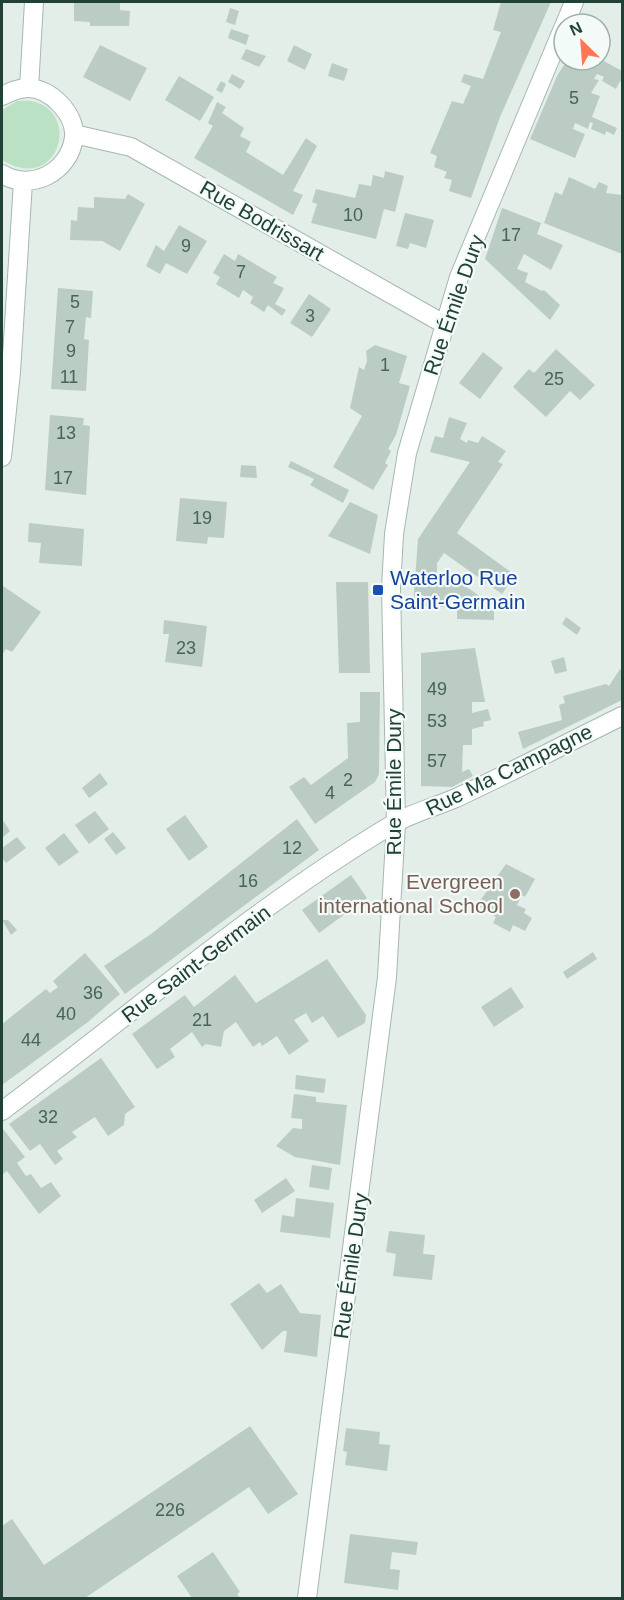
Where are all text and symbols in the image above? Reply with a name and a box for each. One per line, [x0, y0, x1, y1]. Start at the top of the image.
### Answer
north arrow [552, 12, 612, 72]
text: N [567, 19, 585, 39]
house number: 5 [569, 88, 579, 108]
street label: Rue Bodrissart [196, 176, 328, 265]
house number: 10 [343, 205, 363, 225]
house number: 17 [501, 225, 521, 245]
street label: Rue Émile Dury [419, 231, 488, 378]
house number: 9 [181, 236, 191, 256]
house number: 7 [236, 262, 246, 282]
house number: 5 [70, 292, 80, 312]
house number: 3 [305, 306, 315, 326]
house number: 7 [65, 317, 75, 337]
house number: 9 [66, 341, 76, 361]
house number: 1 [380, 355, 390, 375]
house number: 11 [60, 367, 78, 387]
house number: 25 [544, 369, 564, 389]
house number: 13 [56, 423, 76, 443]
house number: 17 [53, 468, 73, 488]
house number: 19 [192, 508, 212, 528]
place label: Waterloo Rue Saint-Germain [390, 566, 525, 613]
marker: Waterloo Rue Saint-Germain [371, 583, 385, 597]
house number: 23 [176, 638, 196, 658]
house number: 49 [427, 679, 447, 699]
street label: Rue Émile Dury [382, 708, 405, 856]
house number: 53 [427, 711, 447, 731]
street label: Rue Ma Campagne [422, 719, 596, 820]
house number: 57 [427, 751, 447, 771]
house number: 2 [343, 770, 353, 790]
house number: 4 [325, 783, 335, 803]
house number: 12 [282, 838, 302, 858]
place label: Evergreen international School [319, 870, 503, 917]
house number: 16 [238, 871, 258, 891]
marker: Evergreen international School [508, 887, 522, 901]
street label: Rue Saint-Germain [117, 900, 274, 1027]
house number: 36 [83, 983, 103, 1003]
house number: 40 [56, 1004, 76, 1024]
house number: 21 [192, 1010, 212, 1030]
house number: 44 [21, 1030, 41, 1050]
house number: 32 [38, 1107, 58, 1127]
street label: Rue Émile Dury [329, 1191, 372, 1340]
house number: 226 [155, 1500, 185, 1520]

